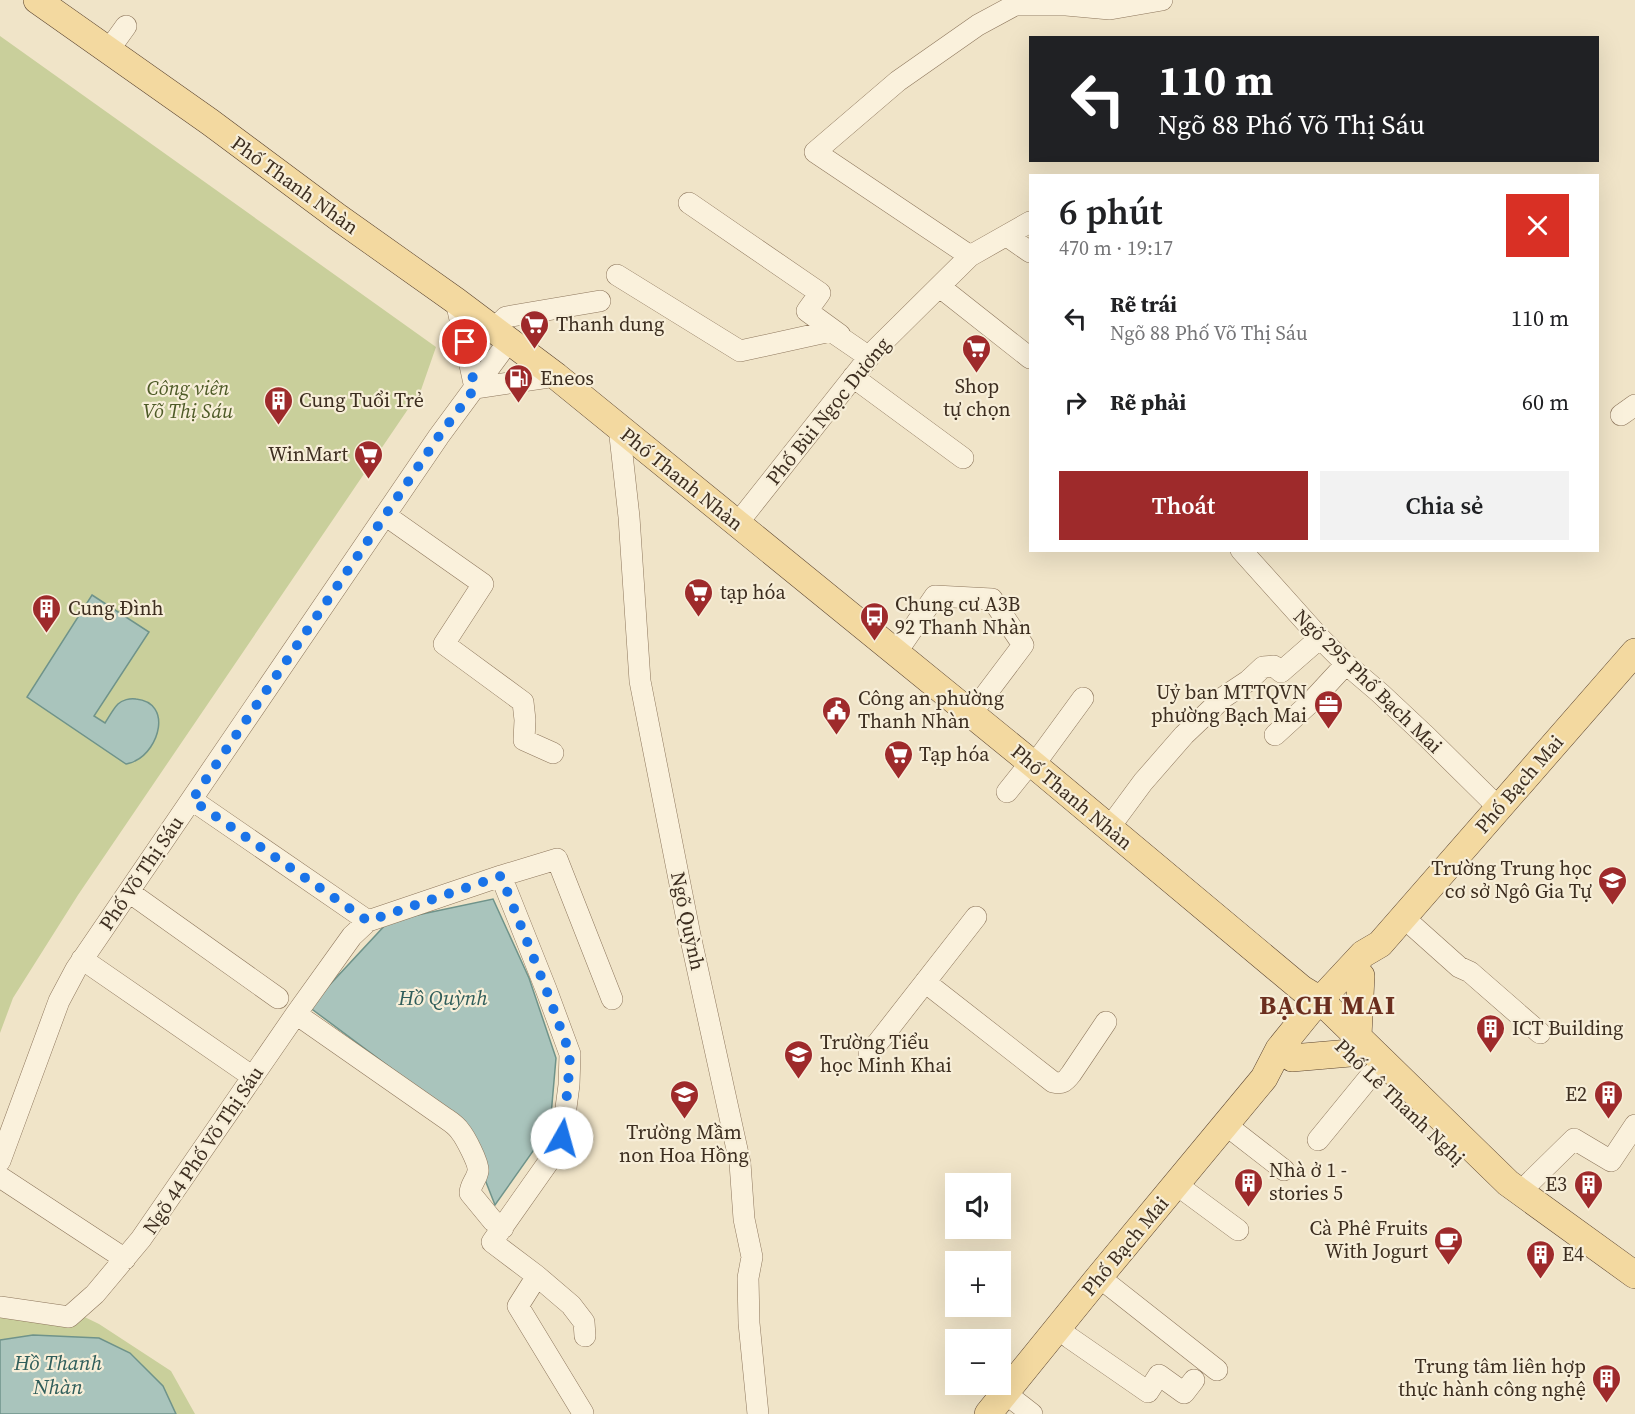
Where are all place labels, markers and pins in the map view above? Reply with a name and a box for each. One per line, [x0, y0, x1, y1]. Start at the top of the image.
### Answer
supermarket icon: Thanh dung [519, 308, 551, 350]
place label: Thanh dung [556, 310, 664, 338]
pin [439, 316, 490, 367]
supermarket icon: Shop tự chọn [961, 332, 993, 374]
fuel station icon: Eneos [503, 362, 535, 404]
place label: Eneos [540, 364, 594, 392]
place label: Shop tự chọn [943, 372, 1011, 423]
building icon: Cung Tuổi Trẻ [262, 384, 294, 426]
place label: Cung Tuổi Trẻ [299, 386, 424, 414]
supermarket icon: WinMart [353, 438, 385, 480]
place label: WinMart [268, 440, 348, 468]
supermarket icon: tạp hóa [683, 576, 715, 618]
place label: tạp hóa [720, 578, 787, 606]
place label: Chung cư A3B 92 Thanh Nhàn [895, 590, 1031, 641]
building icon: Cung Đình [31, 592, 63, 634]
place label: Cung Đình [68, 594, 164, 622]
bus stop icon: Chung cư A3B 92 Thanh Nhàn [858, 600, 890, 642]
place label: Uỷ ban MTTQVN phường Bạch Mai [1151, 678, 1307, 729]
place label: Công an phường Thanh Nhàn [858, 684, 1004, 735]
office icon: Uỷ ban MTTQVN phường Bạch Mai [1312, 688, 1344, 730]
public building icon: Công an phường Thanh Nhàn [821, 694, 853, 736]
supermarket icon: Tạp hóa [882, 738, 914, 780]
place label: Tạp hóa [919, 740, 990, 768]
place label: Trường Trung học cơ sở Ngô Gia Tự [1431, 854, 1592, 905]
school or university icon: Trường Trung học cơ sở Ngô Gia Tự [1597, 864, 1629, 906]
building icon: ICT Building [1475, 1012, 1507, 1054]
place label: ICT Building [1512, 1014, 1623, 1042]
place label: Trường Tiểu học Minh Khai [820, 1028, 952, 1079]
school or university icon: Trường Tiểu học Minh Khai [783, 1038, 815, 1080]
school or university icon: Trường Mầm non Hoa Hồng [668, 1078, 700, 1120]
building icon: E2 [1592, 1078, 1624, 1120]
place label: E2 [1565, 1080, 1587, 1108]
place label: Trường Mầm non Hoa Hồng [619, 1118, 749, 1169]
place label: Nhà ở 1 - stories 5 [1269, 1156, 1347, 1207]
building icon: Nhà ở 1 - stories 5 [1232, 1166, 1264, 1208]
building icon: E3 [1572, 1168, 1604, 1210]
place label: E3 [1545, 1170, 1567, 1198]
place label: Cà Phê Fruits With Jogurt [1309, 1214, 1428, 1265]
cafe icon: Cà Phê Fruits With Jogurt [1433, 1224, 1465, 1266]
building icon: E4 [1525, 1238, 1557, 1280]
place label: E4 [1562, 1240, 1584, 1268]
place label: Trung tâm liên hợp thực hành công nghệ [1398, 1352, 1586, 1403]
building icon: Trung tâm liên hợp thực hành công nghệ [1591, 1362, 1623, 1404]

